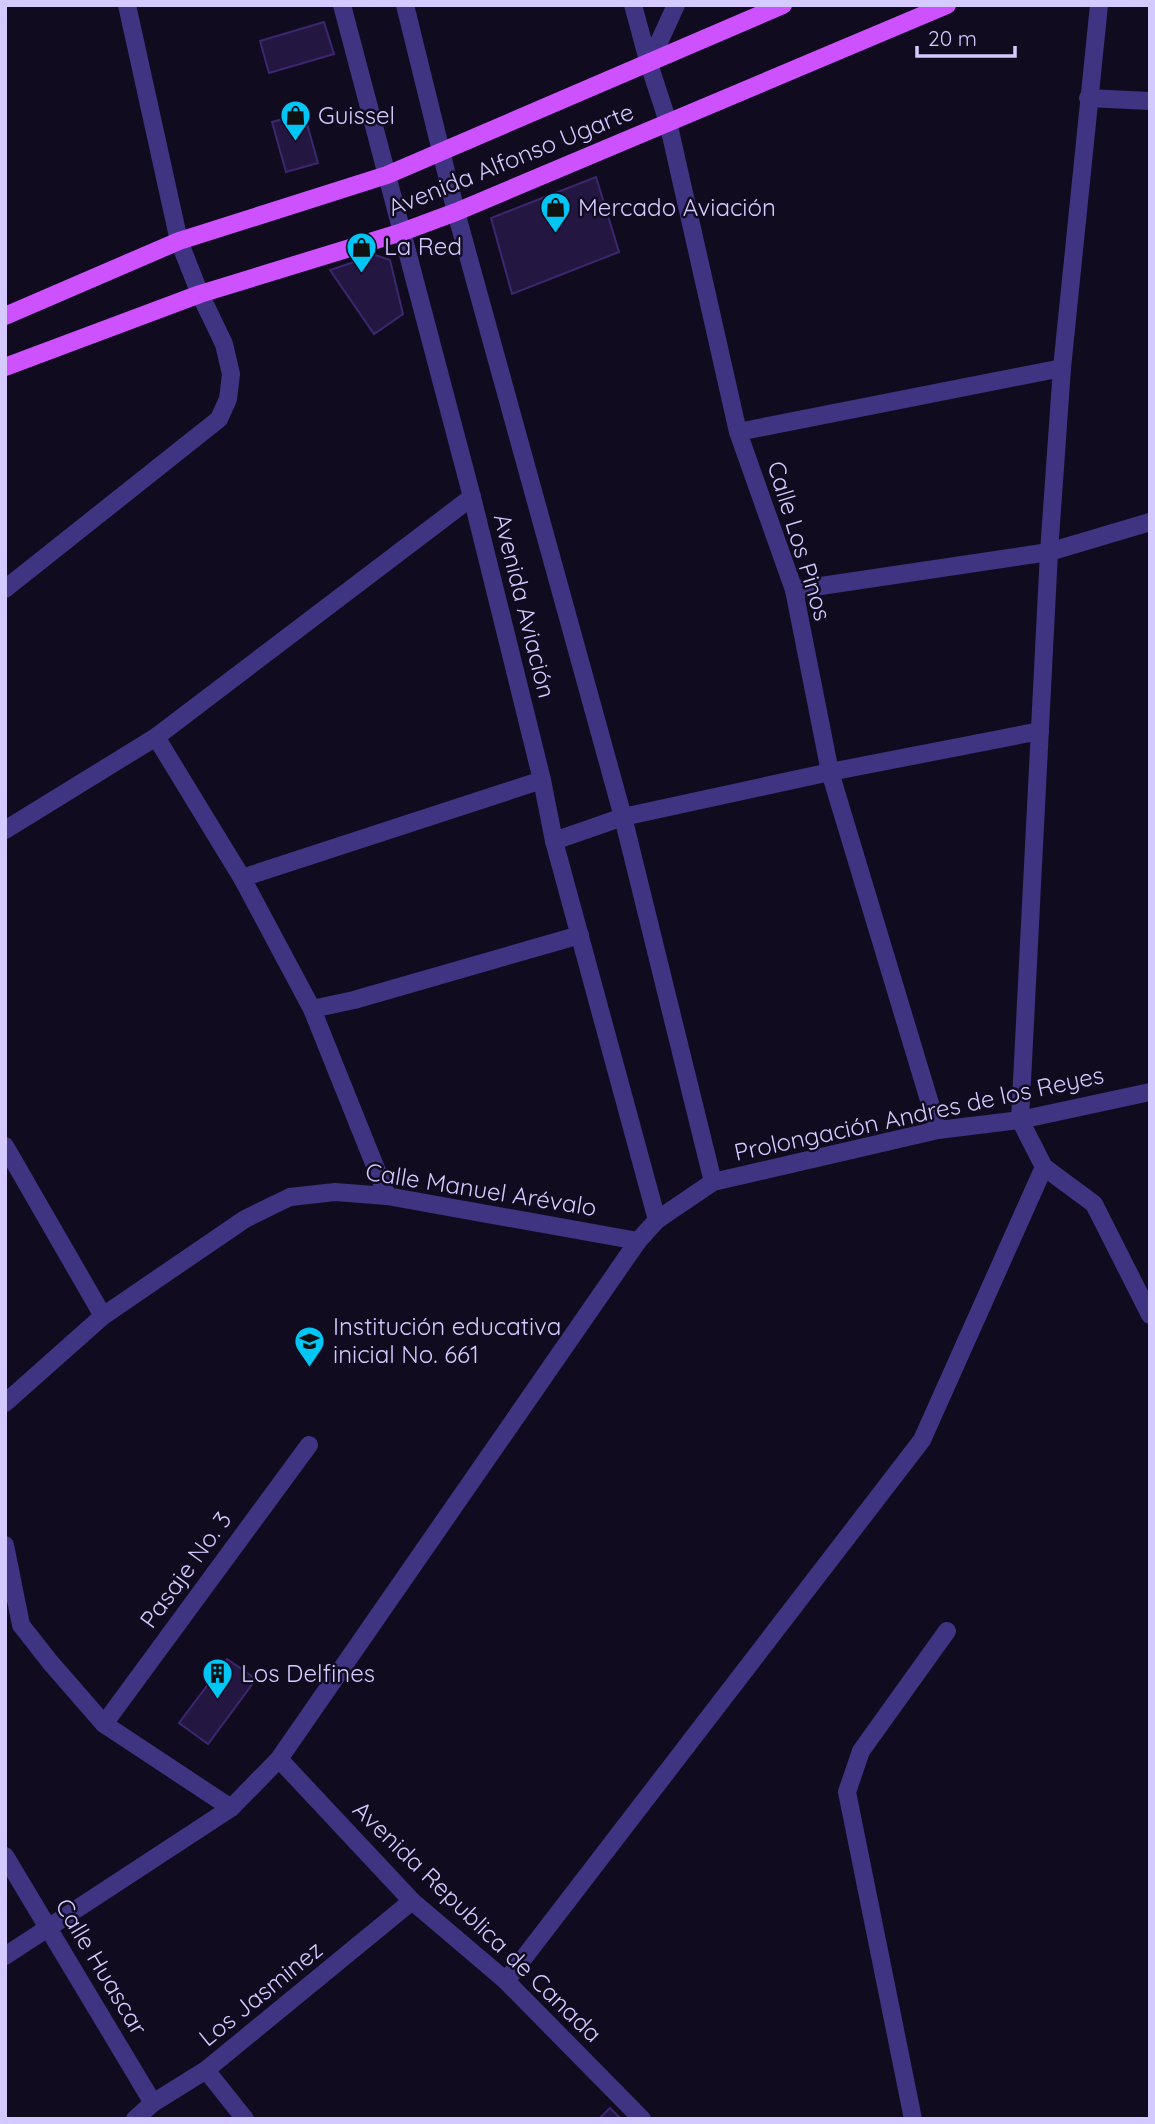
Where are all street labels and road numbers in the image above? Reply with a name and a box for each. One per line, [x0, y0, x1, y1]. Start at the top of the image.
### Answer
street label: Avenida Alfonso Ugarte [383, 96, 638, 222]
street label: Calle Los Pinos [761, 457, 838, 624]
street label: Avenida Aviación [488, 511, 562, 701]
street label: Prolongación Andres de los Reyes [731, 1059, 1106, 1167]
street label: Calle Manuel Arévalo [364, 1156, 599, 1222]
street label: Pasaje No. 3 [133, 1505, 238, 1634]
street label: Avenida Republica de Canada [347, 1794, 608, 2048]
street label: Calle Huascar [49, 1893, 154, 2040]
street label: Los Jasminez [192, 1934, 328, 2052]

